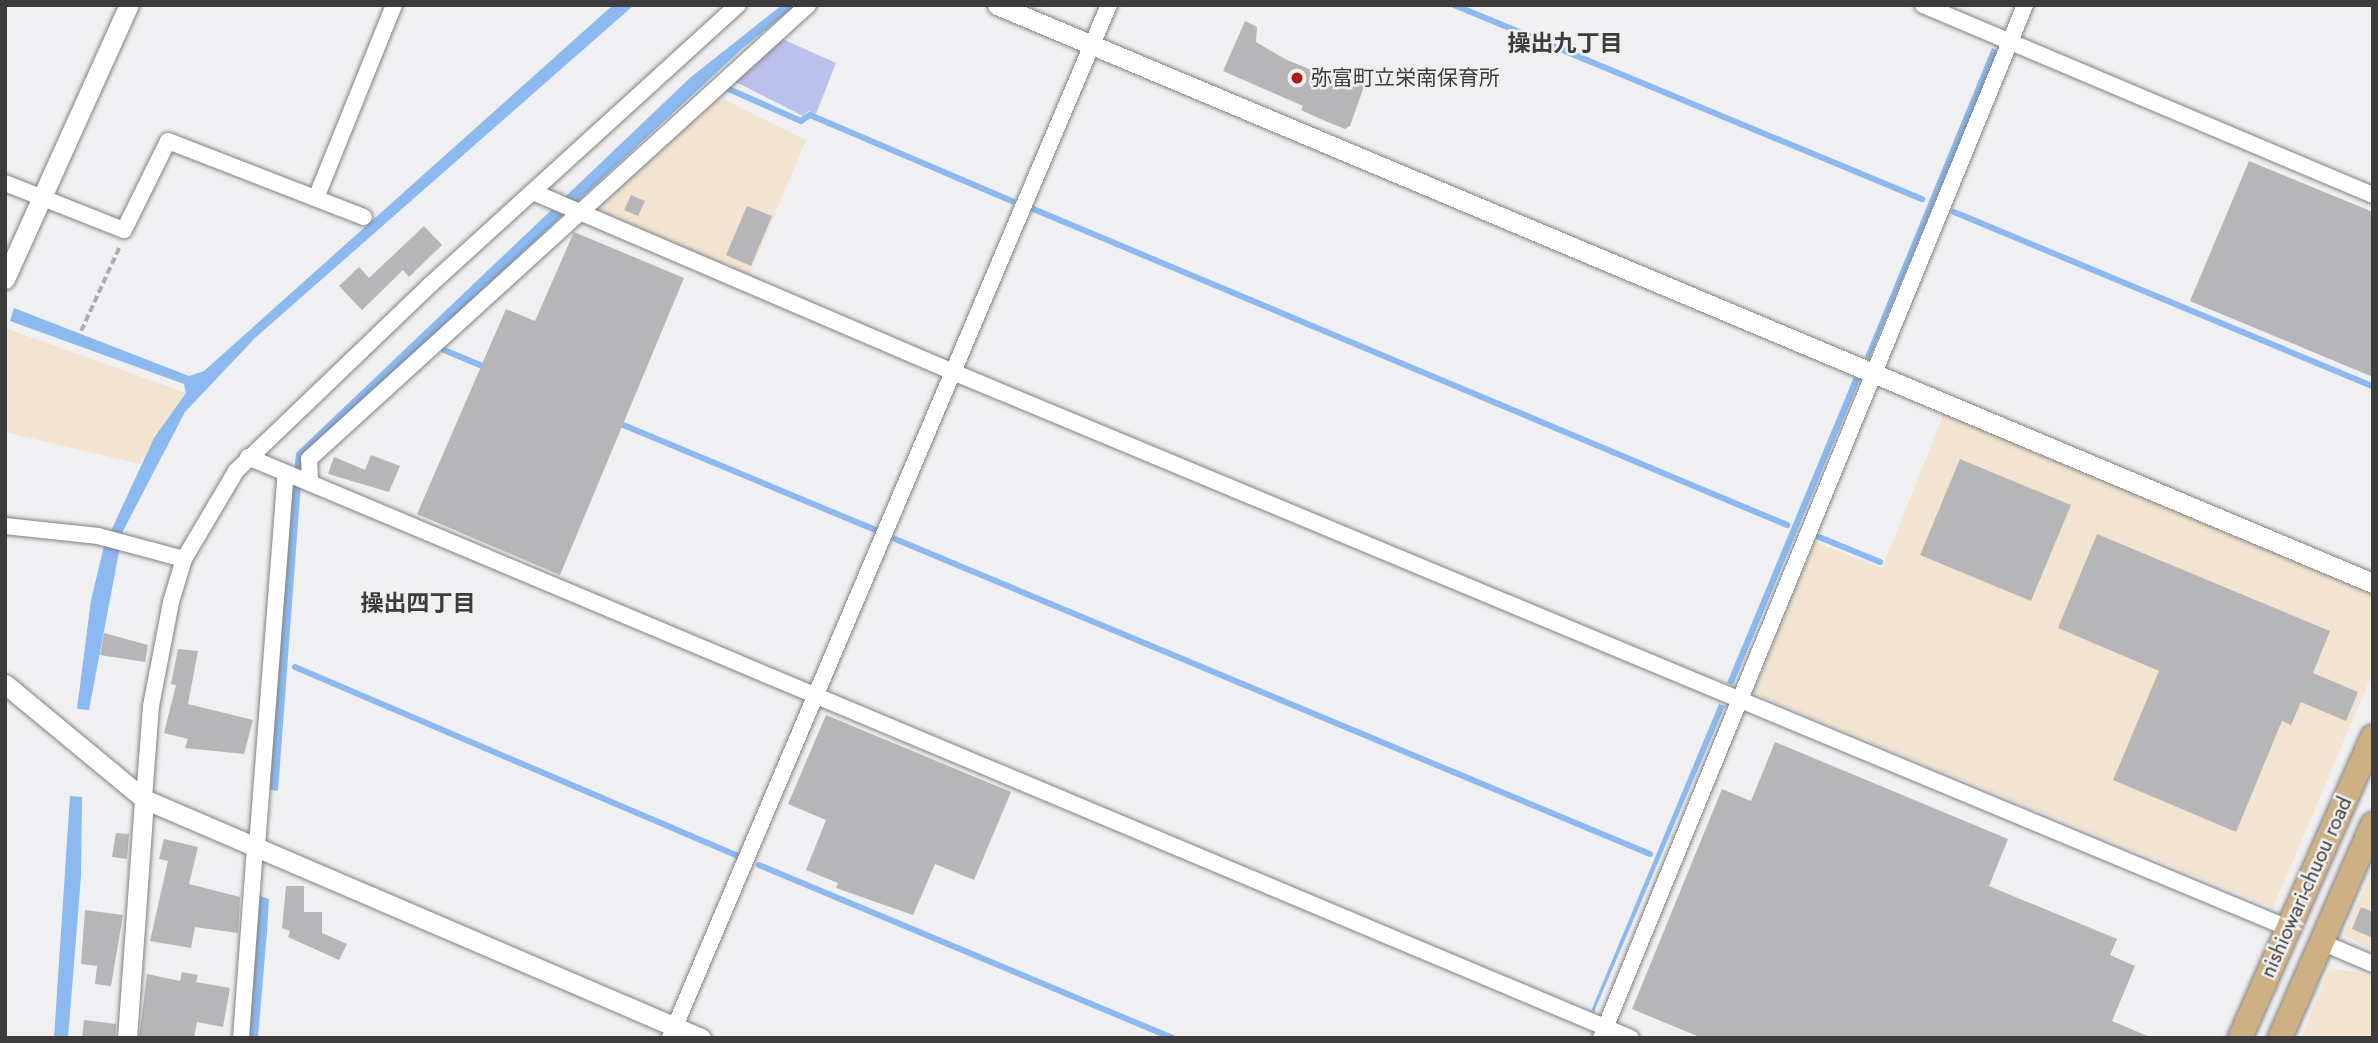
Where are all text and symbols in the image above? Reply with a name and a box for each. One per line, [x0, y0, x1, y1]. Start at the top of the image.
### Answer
district label: 操出九丁目 [1508, 29, 1622, 57]
place label: 弥富町立栄南保育所 [1311, 65, 1500, 91]
marker: 弥富町立栄南保育所 [1289, 70, 1305, 86]
district label: 操出四丁目 [361, 589, 475, 617]
street label: nishiowari-chuou road [2255, 793, 2357, 981]

